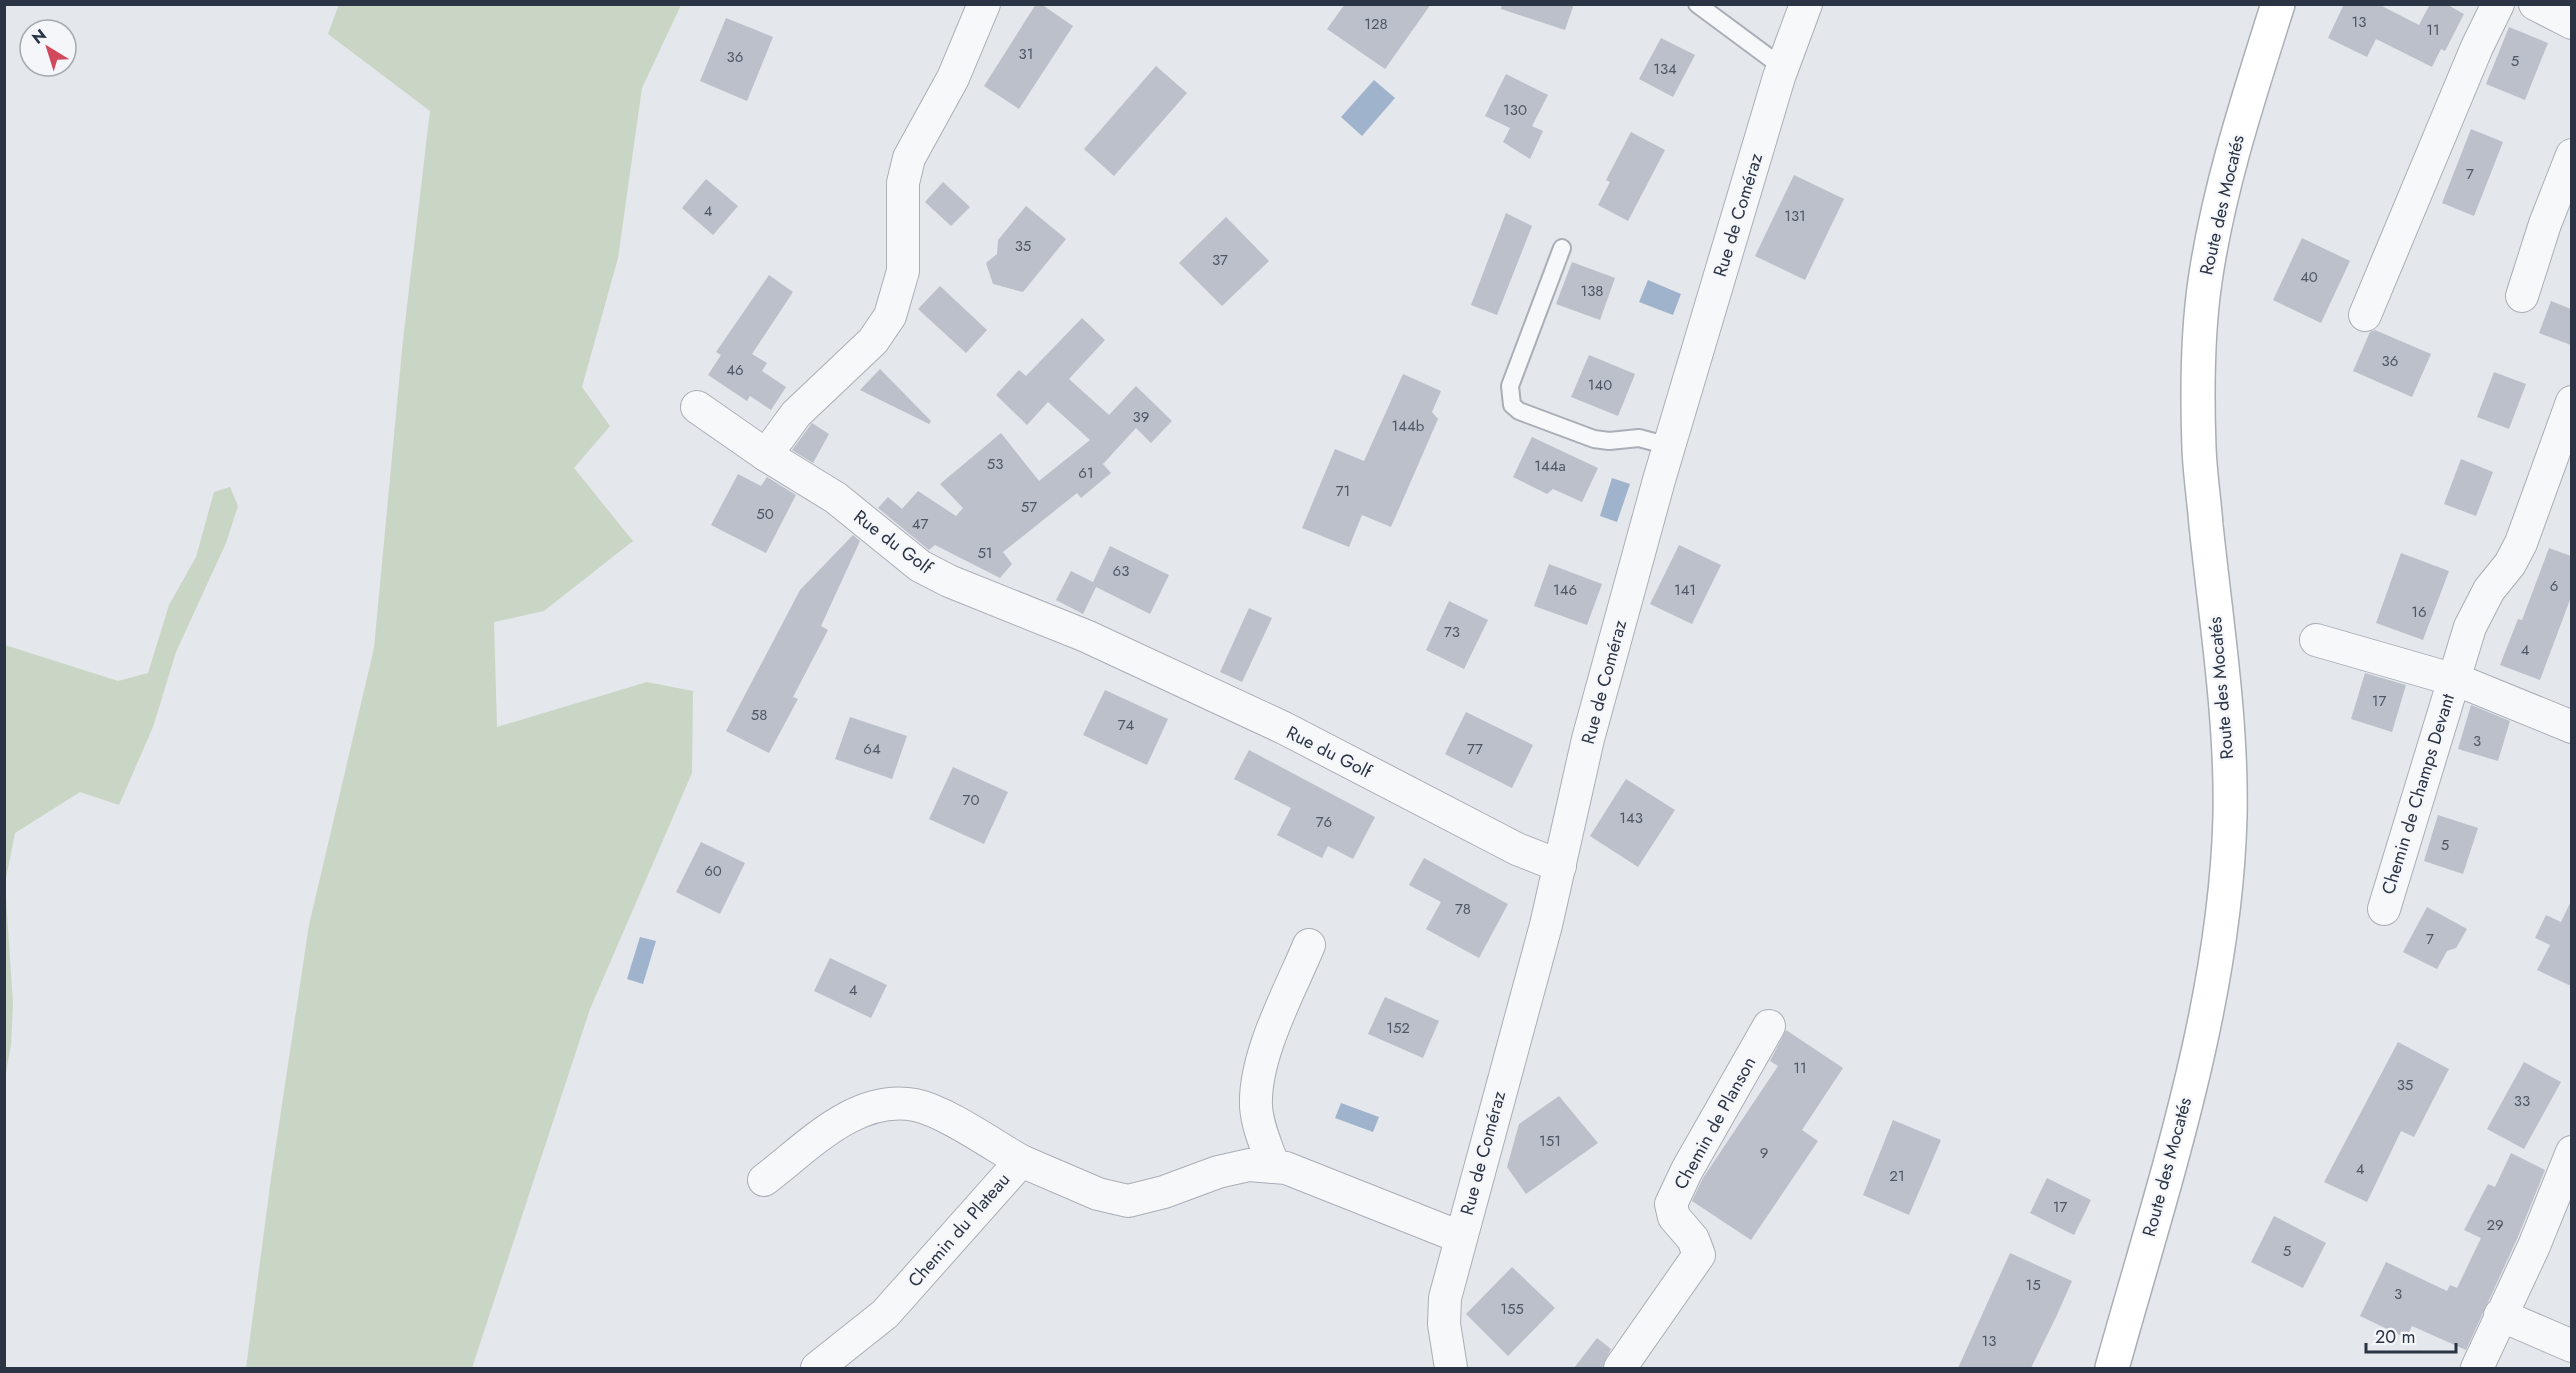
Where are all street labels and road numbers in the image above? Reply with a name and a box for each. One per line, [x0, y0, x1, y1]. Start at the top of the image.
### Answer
street label: Route des Mocatés [2193, 132, 2251, 278]
street label: Rue de Coméraz [1707, 149, 1769, 280]
street label: Rue du Golf [848, 504, 938, 581]
street label: Rue de Coméraz [1575, 616, 1633, 747]
street label: Route des Mocatés [2202, 616, 2240, 760]
street label: Chemin de Champs Devant [2375, 690, 2461, 898]
street label: Rue du Golf [1282, 719, 1377, 785]
street label: Chemin de Planson [1668, 1052, 1762, 1194]
street label: Rue de Coméraz [1454, 1087, 1512, 1218]
street label: Route des Mocatés [2136, 1095, 2198, 1239]
street label: Chemin du Plateau [902, 1167, 1016, 1293]

